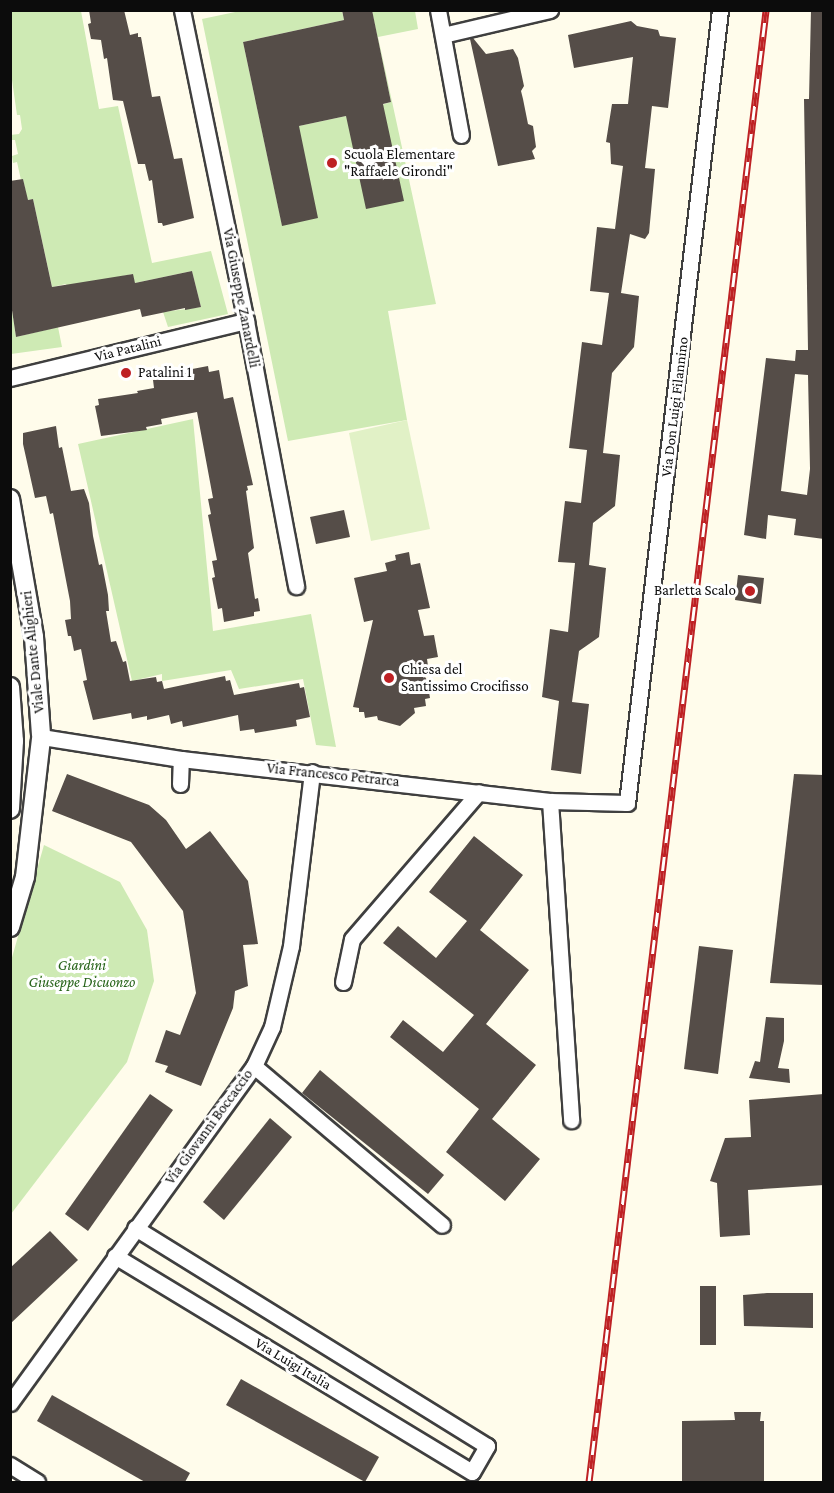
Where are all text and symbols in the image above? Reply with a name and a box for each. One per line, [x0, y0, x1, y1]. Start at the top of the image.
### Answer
place label: Scuola Elementare "Raffaele Girondi" [344, 145, 455, 180]
marker: Scuola Elementare "Raffaele Girondi" [325, 156, 339, 170]
street label: Via Giuseppe Zanardelli [219, 227, 263, 369]
street label: Via Patalini [93, 332, 163, 366]
street label: Via Don Luigi Filannino [657, 336, 693, 478]
place label: Patalini 1 [138, 364, 192, 382]
marker: Patalini 1 [119, 366, 133, 380]
place label: Barletta Scalo [654, 582, 736, 600]
marker: Barletta Scalo [741, 582, 759, 600]
street label: Viale Dante Alighieri [18, 590, 48, 714]
place label: Chiesa del Santissimo Crocifisso [401, 660, 529, 695]
marker: Chiesa del Santissimo Crocifisso [382, 671, 396, 685]
street label: Via Francesco Petrarca [266, 759, 400, 791]
park label: Giardini Giuseppe Dicuonzo [28, 956, 136, 991]
street label: Via Giovanni Boccaccio [161, 1066, 257, 1188]
street label: Via Luigi Italia [251, 1334, 335, 1394]

